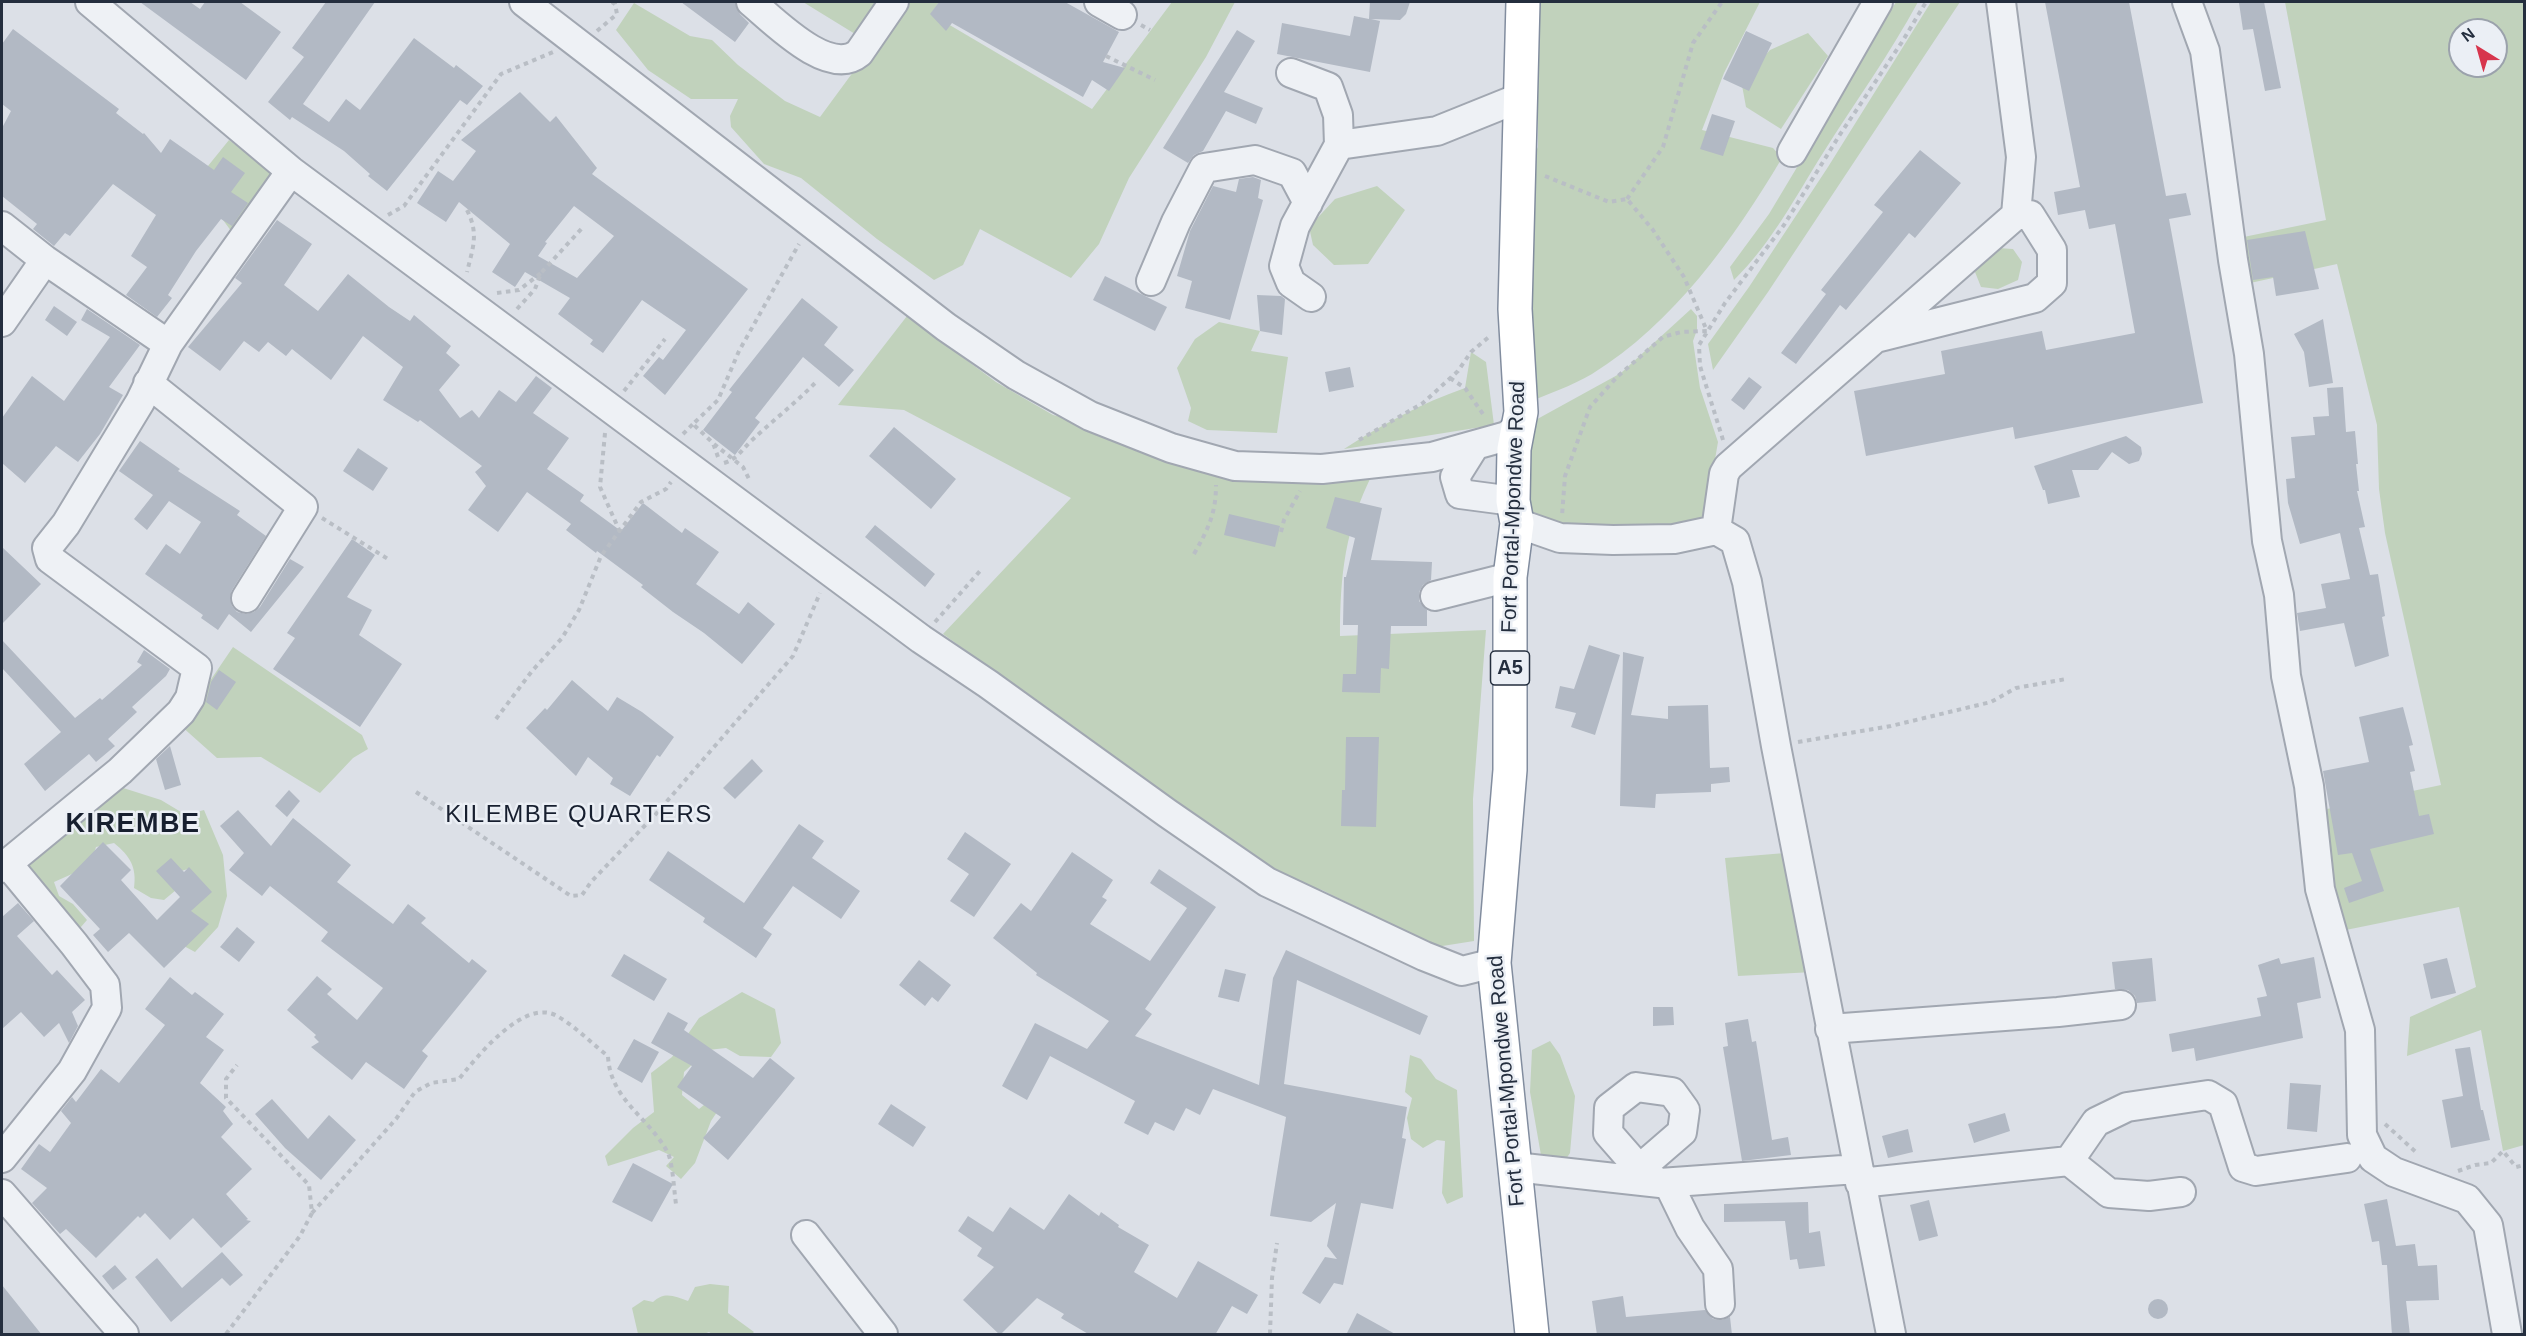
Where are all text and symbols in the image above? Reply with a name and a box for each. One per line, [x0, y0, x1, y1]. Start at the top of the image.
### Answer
north arrow [2448, 18, 2508, 78]
text: N [2458, 25, 2478, 45]
street label: Fort Portal-Mpondwe Road [1497, 381, 1531, 633]
road number: A5 [1490, 651, 1530, 685]
district label: KILEMBE QUARTERS [445, 801, 713, 829]
district label: KIREMBE [65, 809, 201, 841]
street label: Fort Portal-Mpondwe Road [1483, 954, 1531, 1208]

